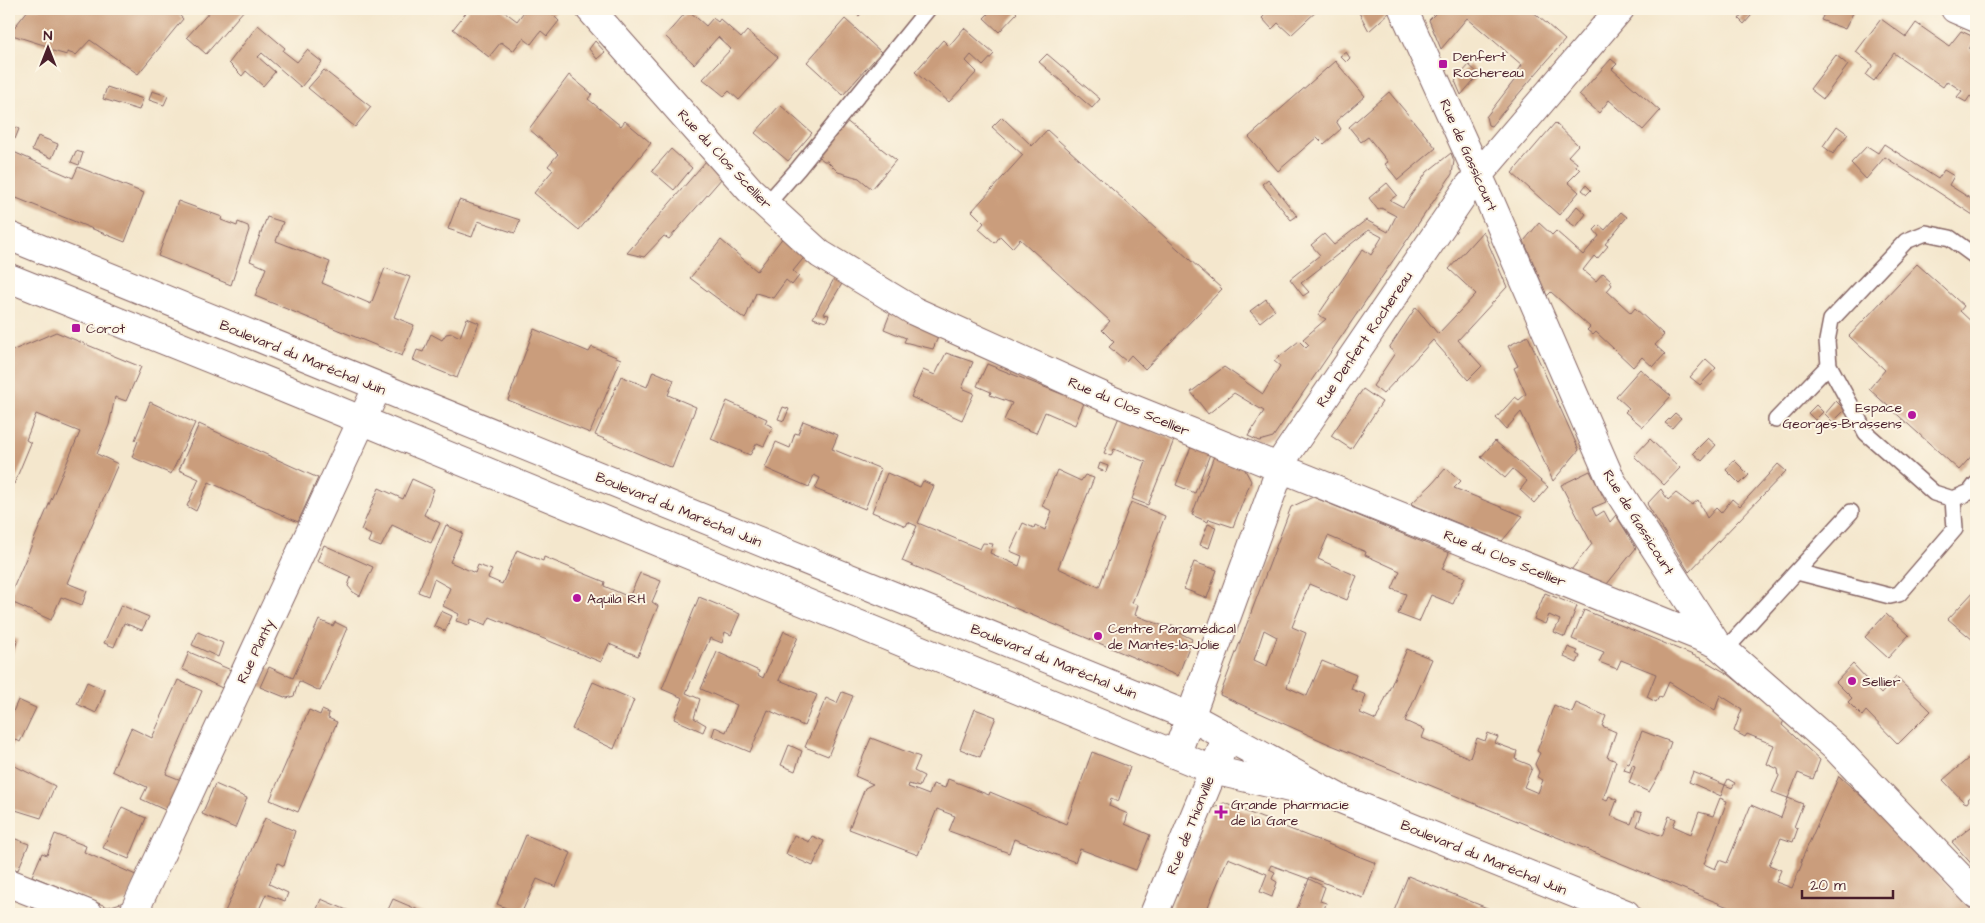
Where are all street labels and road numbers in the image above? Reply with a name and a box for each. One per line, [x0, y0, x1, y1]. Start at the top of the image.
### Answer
street label: Rue de Gassicourt [1434, 96, 1502, 215]
street label: Rue du Clos Scellier [673, 105, 776, 214]
street label: Rue Denfert Rochereau [1312, 268, 1418, 411]
street label: Boulevard du Maréchal Juin [216, 315, 389, 401]
street label: Rue du Clos Scellier [1065, 372, 1193, 442]
street label: Rue de Gassicourt [1598, 466, 1679, 579]
street label: Boulevard du Maréchal Juin [592, 467, 765, 553]
street label: Rue du Clos Scellier [1441, 525, 1569, 593]
street label: Rue Planty [232, 616, 280, 687]
street label: Boulevard du Maréchal Juin [967, 619, 1140, 705]
street label: Rue de Thionville [1162, 773, 1220, 878]
street label: Boulevard du Maréchal Juin [1397, 815, 1570, 901]

